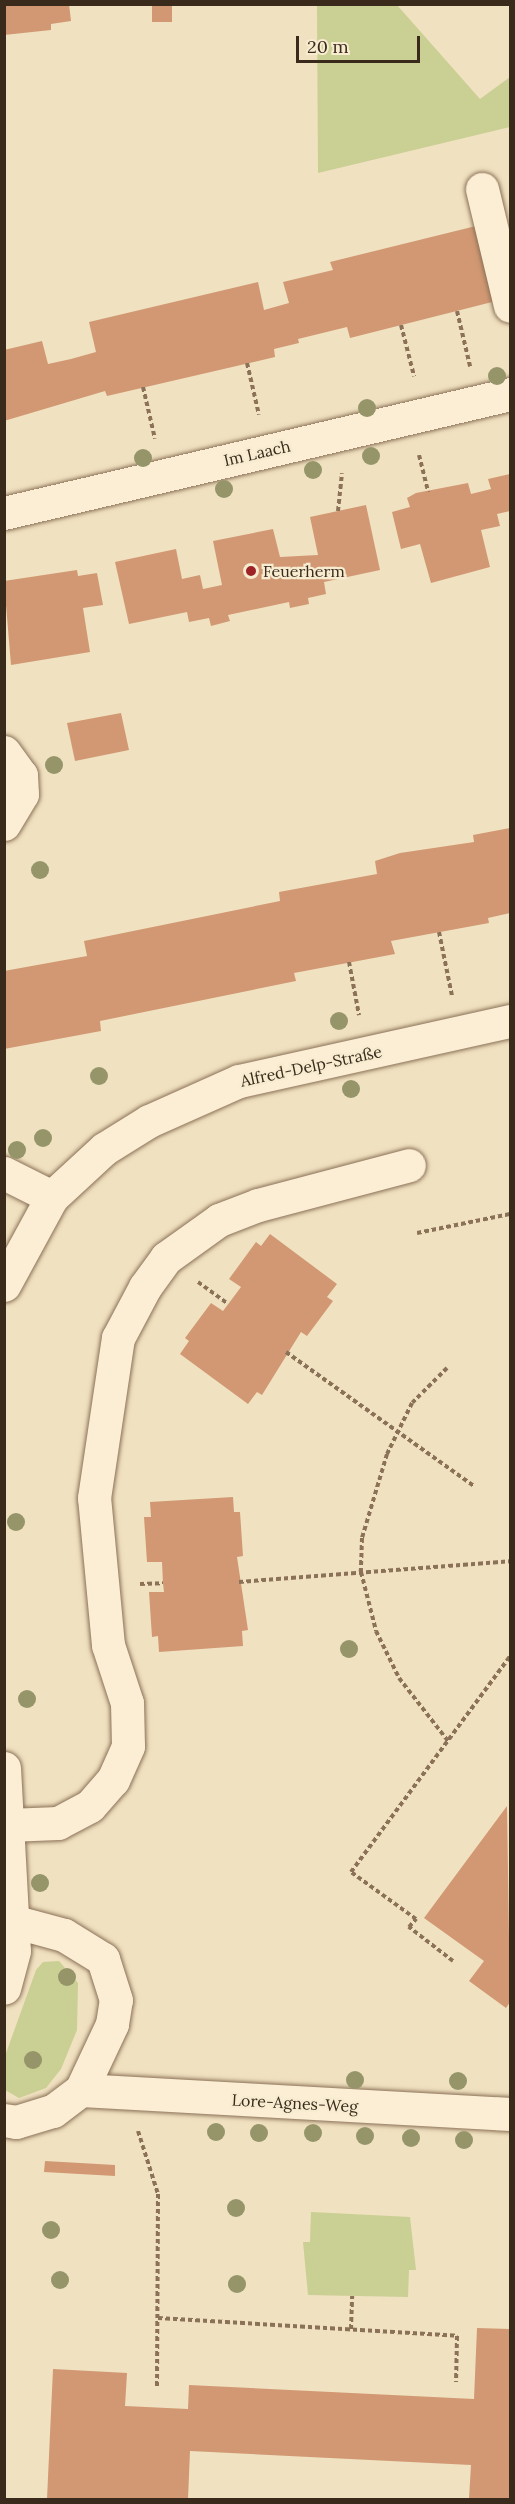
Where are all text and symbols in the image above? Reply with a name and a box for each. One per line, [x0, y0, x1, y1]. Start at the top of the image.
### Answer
scale bar [299, 24, 424, 62]
text: 20 m [307, 35, 349, 58]
street label: Im Laach [222, 436, 292, 470]
place label: Feuerherm [263, 561, 345, 581]
marker: Feuerherm [244, 564, 258, 578]
street label: Alfred-Delp-Straße [238, 1042, 384, 1090]
street label: Lore-Agnes-Weg [231, 2090, 359, 2116]

